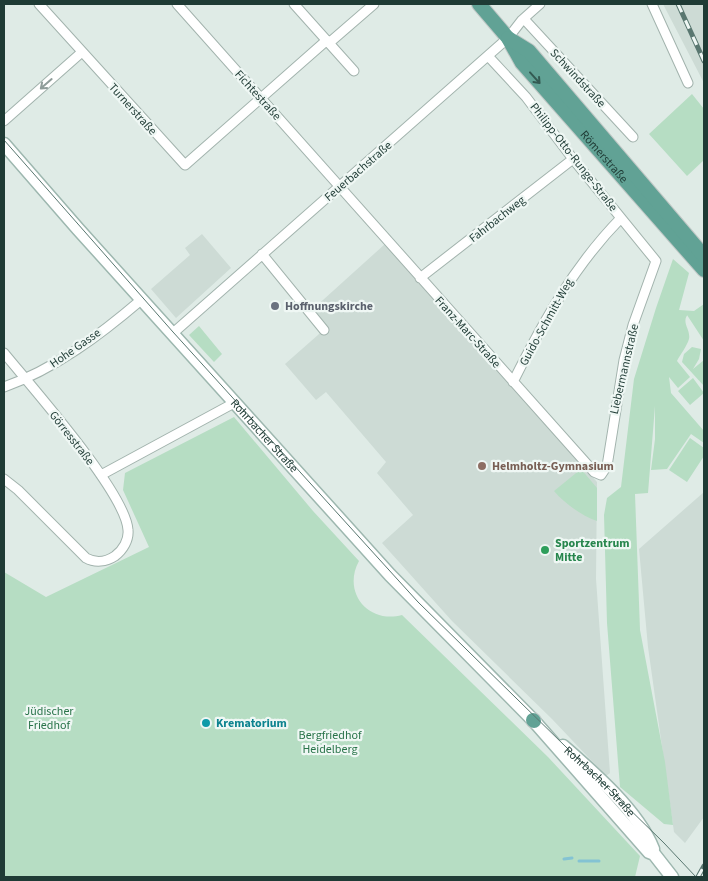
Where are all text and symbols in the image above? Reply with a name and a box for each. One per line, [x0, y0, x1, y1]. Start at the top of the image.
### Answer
street label: Schwindstraße [546, 45, 609, 112]
street label: Fichtestraße [230, 66, 285, 124]
one-way arrow [529, 72, 541, 85]
one-way arrow [39, 79, 52, 90]
street label: Turnerstraße [105, 80, 161, 139]
street label: Philipp-Otto-Runge-Straße [526, 99, 622, 215]
street label: Römerstraße [576, 127, 632, 187]
street label: Feuerbachstraße [321, 137, 396, 206]
street label: Fahrbachweg [466, 192, 529, 247]
street label: Guido-Schmitt-Weg [515, 276, 577, 369]
street label: Franz-Marc-Straße [431, 293, 505, 372]
place label: Hoffnungskirche [285, 298, 373, 315]
marker: Hoffnungskirche [269, 300, 281, 312]
street label: Liebermannstraße [606, 322, 643, 416]
street label: Hohe Gasse [46, 325, 104, 372]
street label: Rohrbacher Straße [226, 395, 302, 477]
street label: Görresstraße [45, 408, 98, 469]
place label: Helmholtz-Gymnasium [492, 458, 614, 475]
marker: Helmholtz-Gymnasium [476, 460, 488, 472]
place label: Sportzentrum Mitte [555, 535, 630, 566]
marker: Sportzentrum Mitte [539, 544, 551, 556]
park label: Jüdischer Friedhof [24, 703, 74, 734]
place label: Krematorium [216, 715, 287, 732]
marker: Krematorium [200, 717, 212, 729]
park label: Bergfriedhof Heidelberg [299, 727, 362, 758]
street label: Rohrbacher Straße [560, 742, 639, 821]

